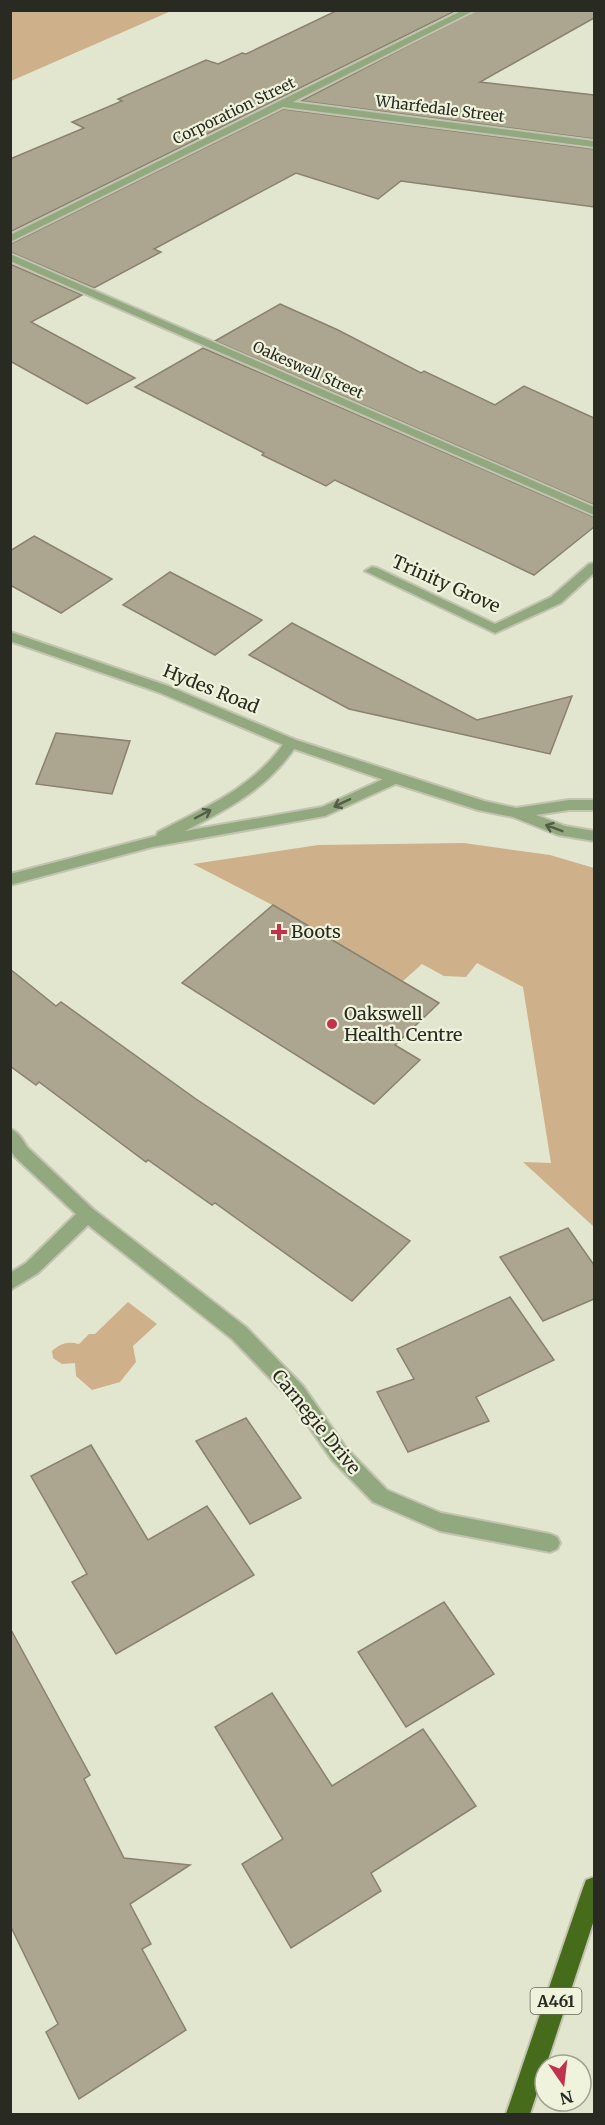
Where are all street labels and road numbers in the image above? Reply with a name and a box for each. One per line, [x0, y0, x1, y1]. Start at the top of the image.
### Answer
street label: Corporation Street [169, 73, 298, 148]
street label: Wharfedale Street [374, 91, 506, 126]
street label: Oakeswell Street [250, 337, 367, 403]
street label: Trinity Grove [389, 549, 504, 618]
street label: Hydes Road [160, 659, 263, 718]
street label: Carnegie Drive [267, 1365, 366, 1479]
road number: A461 [530, 1988, 582, 2014]

